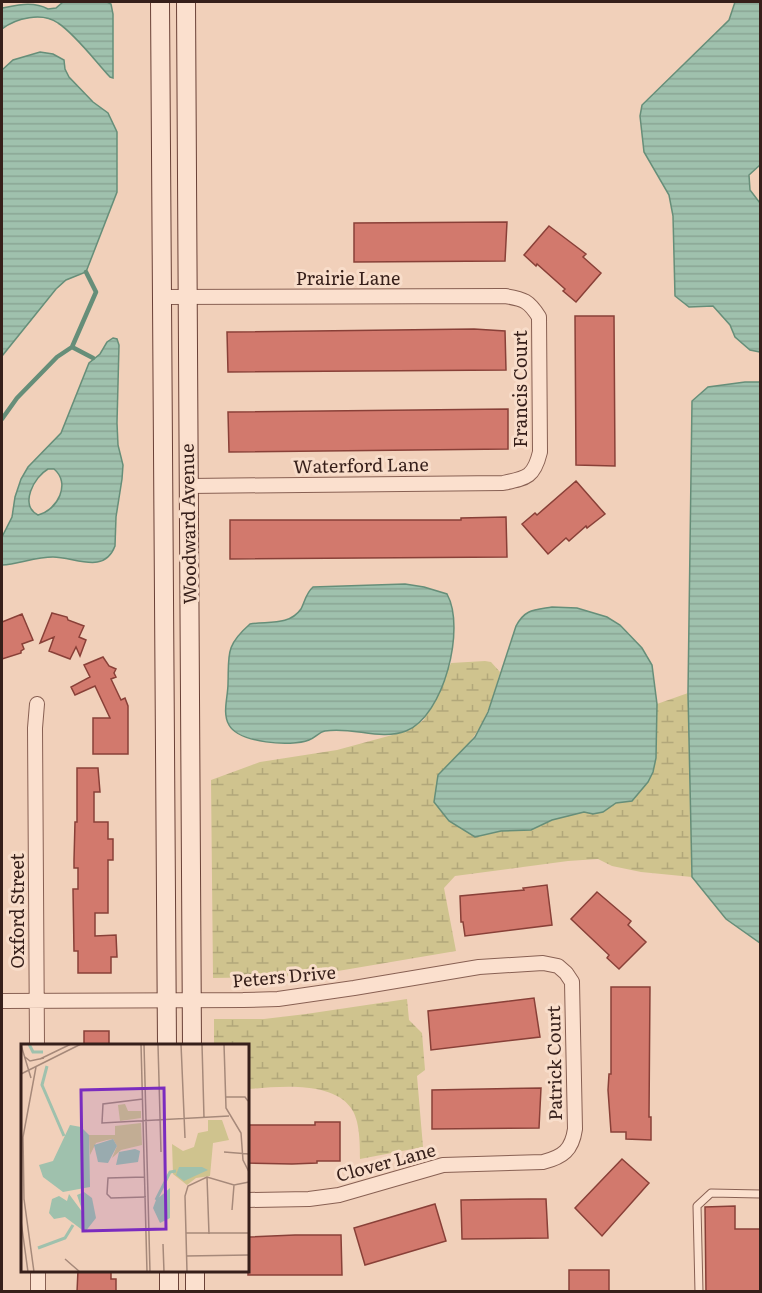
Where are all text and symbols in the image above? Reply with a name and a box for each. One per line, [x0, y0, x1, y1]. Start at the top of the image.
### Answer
street label: Prairie Lane [296, 264, 400, 291]
street label: Francis Court [506, 330, 533, 448]
street label: Woodward Avenue [173, 443, 202, 605]
street label: Waterford Lane [293, 450, 429, 479]
street label: Oxford Street [3, 853, 30, 969]
street label: Peters Drive [231, 958, 337, 993]
street label: Patrick Court [539, 1005, 568, 1121]
inset map [21, 1044, 249, 1272]
street label: Clover Lane [333, 1135, 438, 1188]

